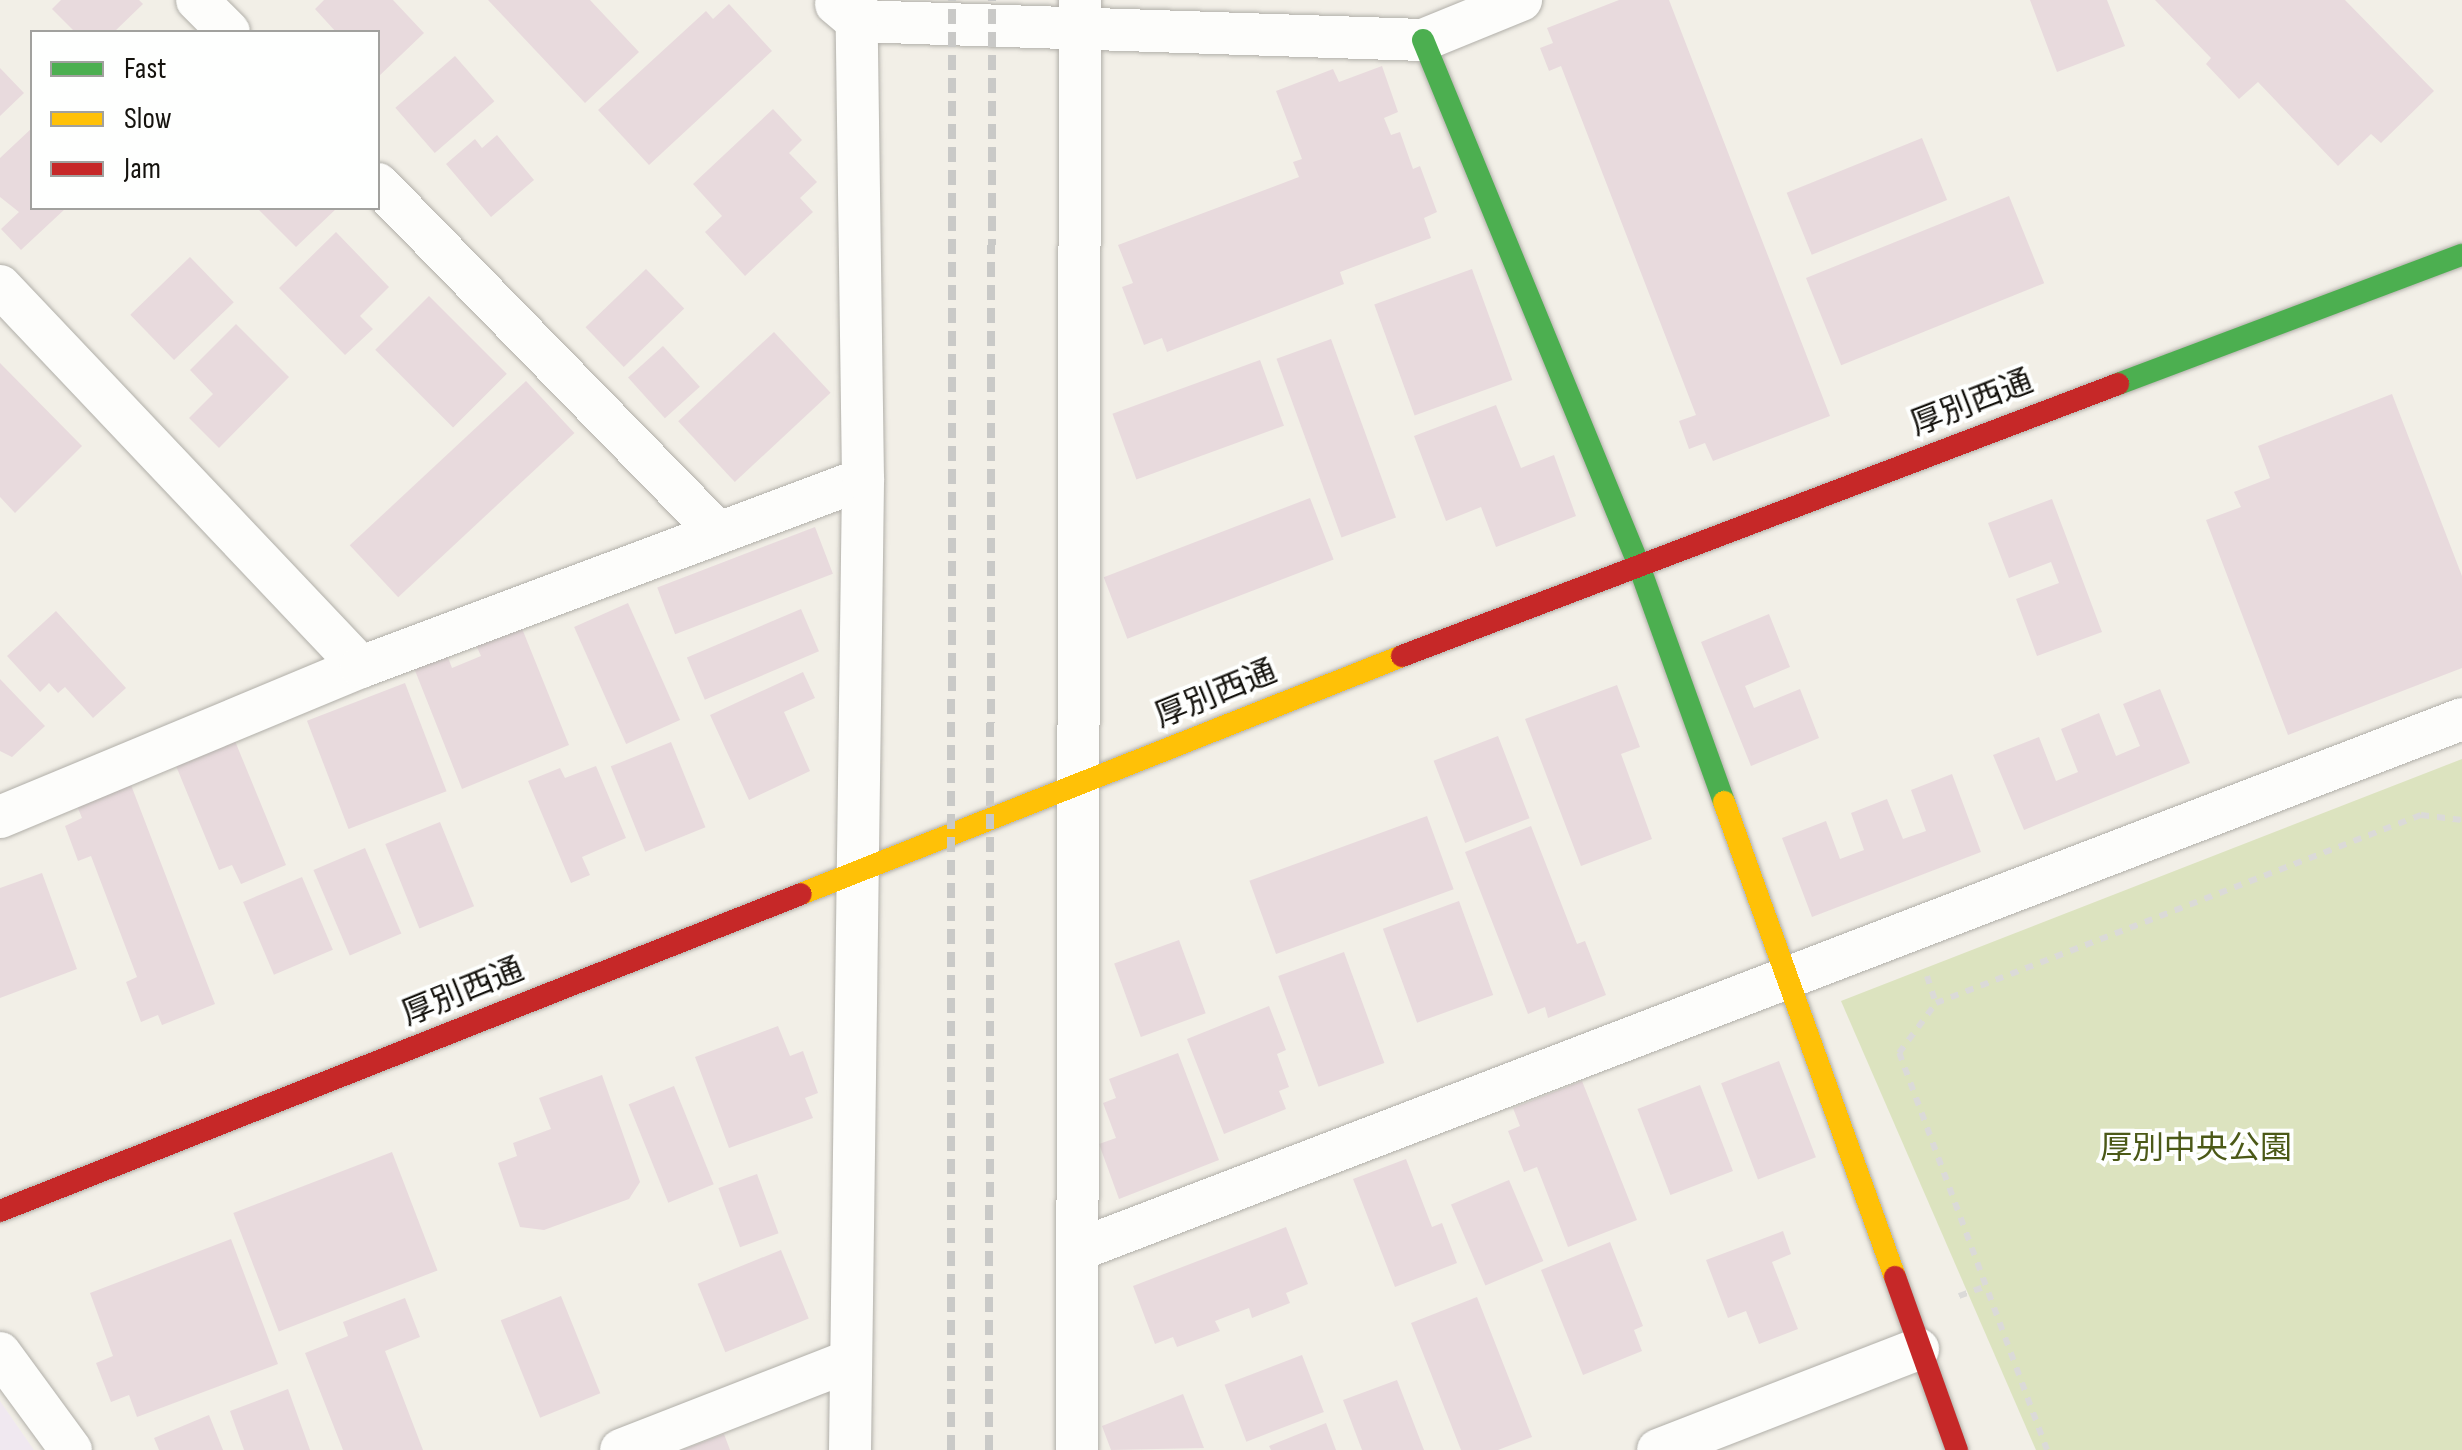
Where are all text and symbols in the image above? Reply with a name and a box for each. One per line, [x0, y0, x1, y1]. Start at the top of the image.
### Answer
legend [30, 30, 380, 210]
text: Fast [124, 51, 166, 87]
text: Slow [124, 101, 172, 137]
text: Jam [124, 151, 161, 187]
street label: 厚別西通 [1905, 363, 2039, 445]
street label: 厚別西通 [1149, 653, 1283, 737]
street label: 厚別西通 [396, 951, 530, 1035]
park label: 厚別中央公園 [2100, 1130, 2292, 1168]

